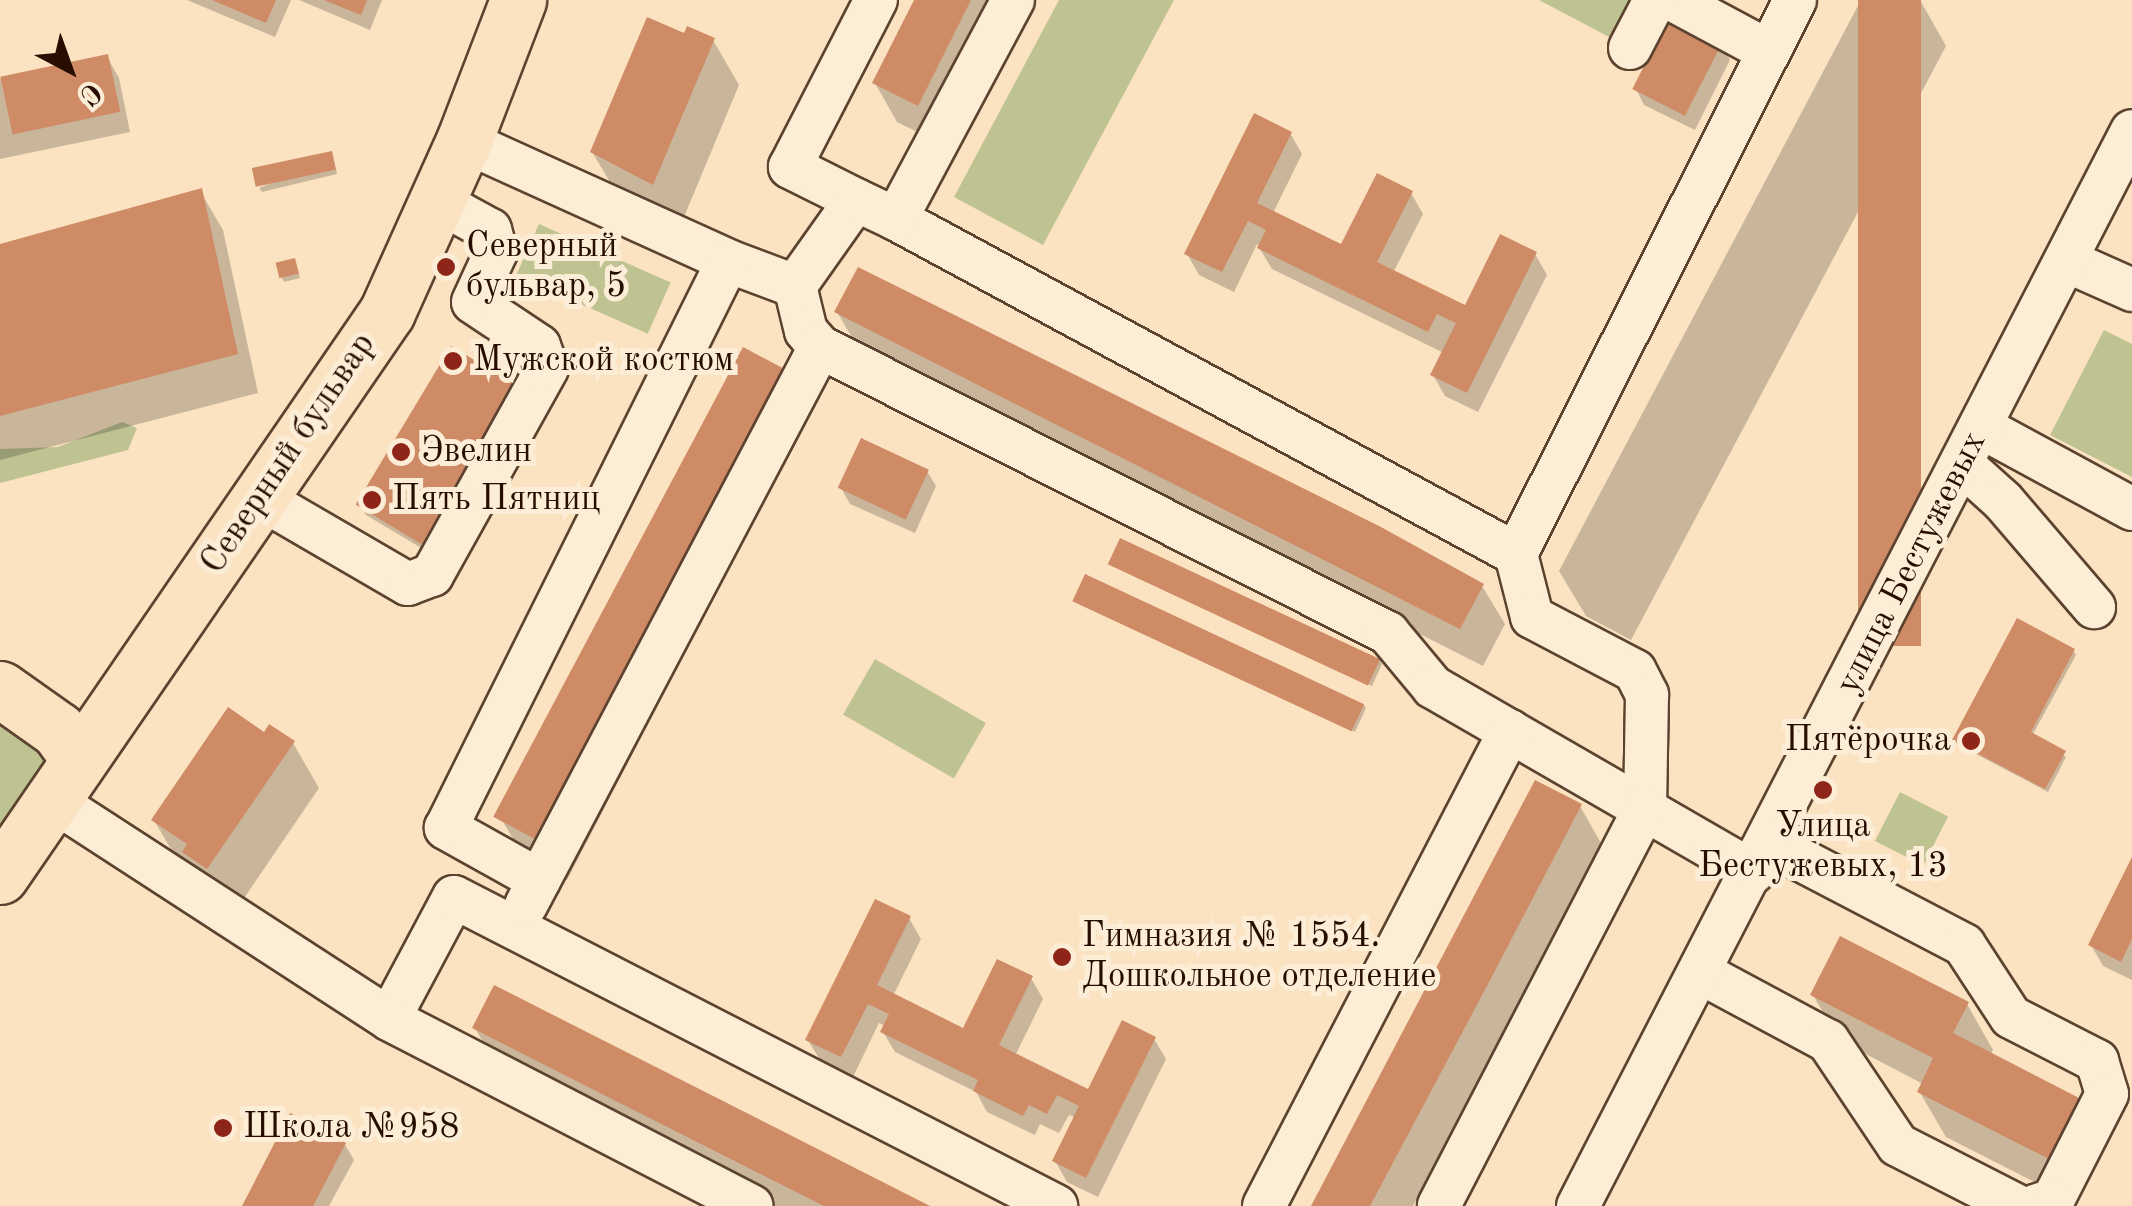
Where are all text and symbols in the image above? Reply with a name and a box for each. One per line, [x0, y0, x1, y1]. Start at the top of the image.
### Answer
north arrow [20, 20, 120, 120]
text: С [74, 76, 106, 109]
place label: Северный бульвар, 5 [466, 226, 626, 308]
marker: Северный бульвар, 5 [435, 256, 457, 278]
street label: Северный бульвар [193, 326, 385, 582]
place label: Мужской костюм [473, 340, 734, 382]
marker: Мужской костюм [442, 350, 464, 372]
street label: улица Бестужевых [1828, 425, 1996, 701]
place label: Эвелин [421, 431, 532, 473]
marker: Эвелин [390, 441, 412, 463]
place label: Пять Пятниц [392, 479, 600, 521]
marker: Пять Пятниц [361, 489, 383, 511]
place label: Пятёрочка [1785, 720, 1951, 762]
marker: Пятёрочка [1960, 730, 1982, 752]
marker: Улица Бестужевых, 13 [1812, 779, 1834, 801]
place label: Улица Бестужевых, 13 [1698, 806, 1948, 888]
place label: Гимназия № 1554. Дошкольное отделение [1082, 916, 1436, 998]
marker: Гимназия № 1554. Дошкольное отделение [1051, 946, 1073, 968]
place label: Школа №958 [243, 1107, 460, 1149]
marker: Школа №958 [212, 1117, 234, 1139]

